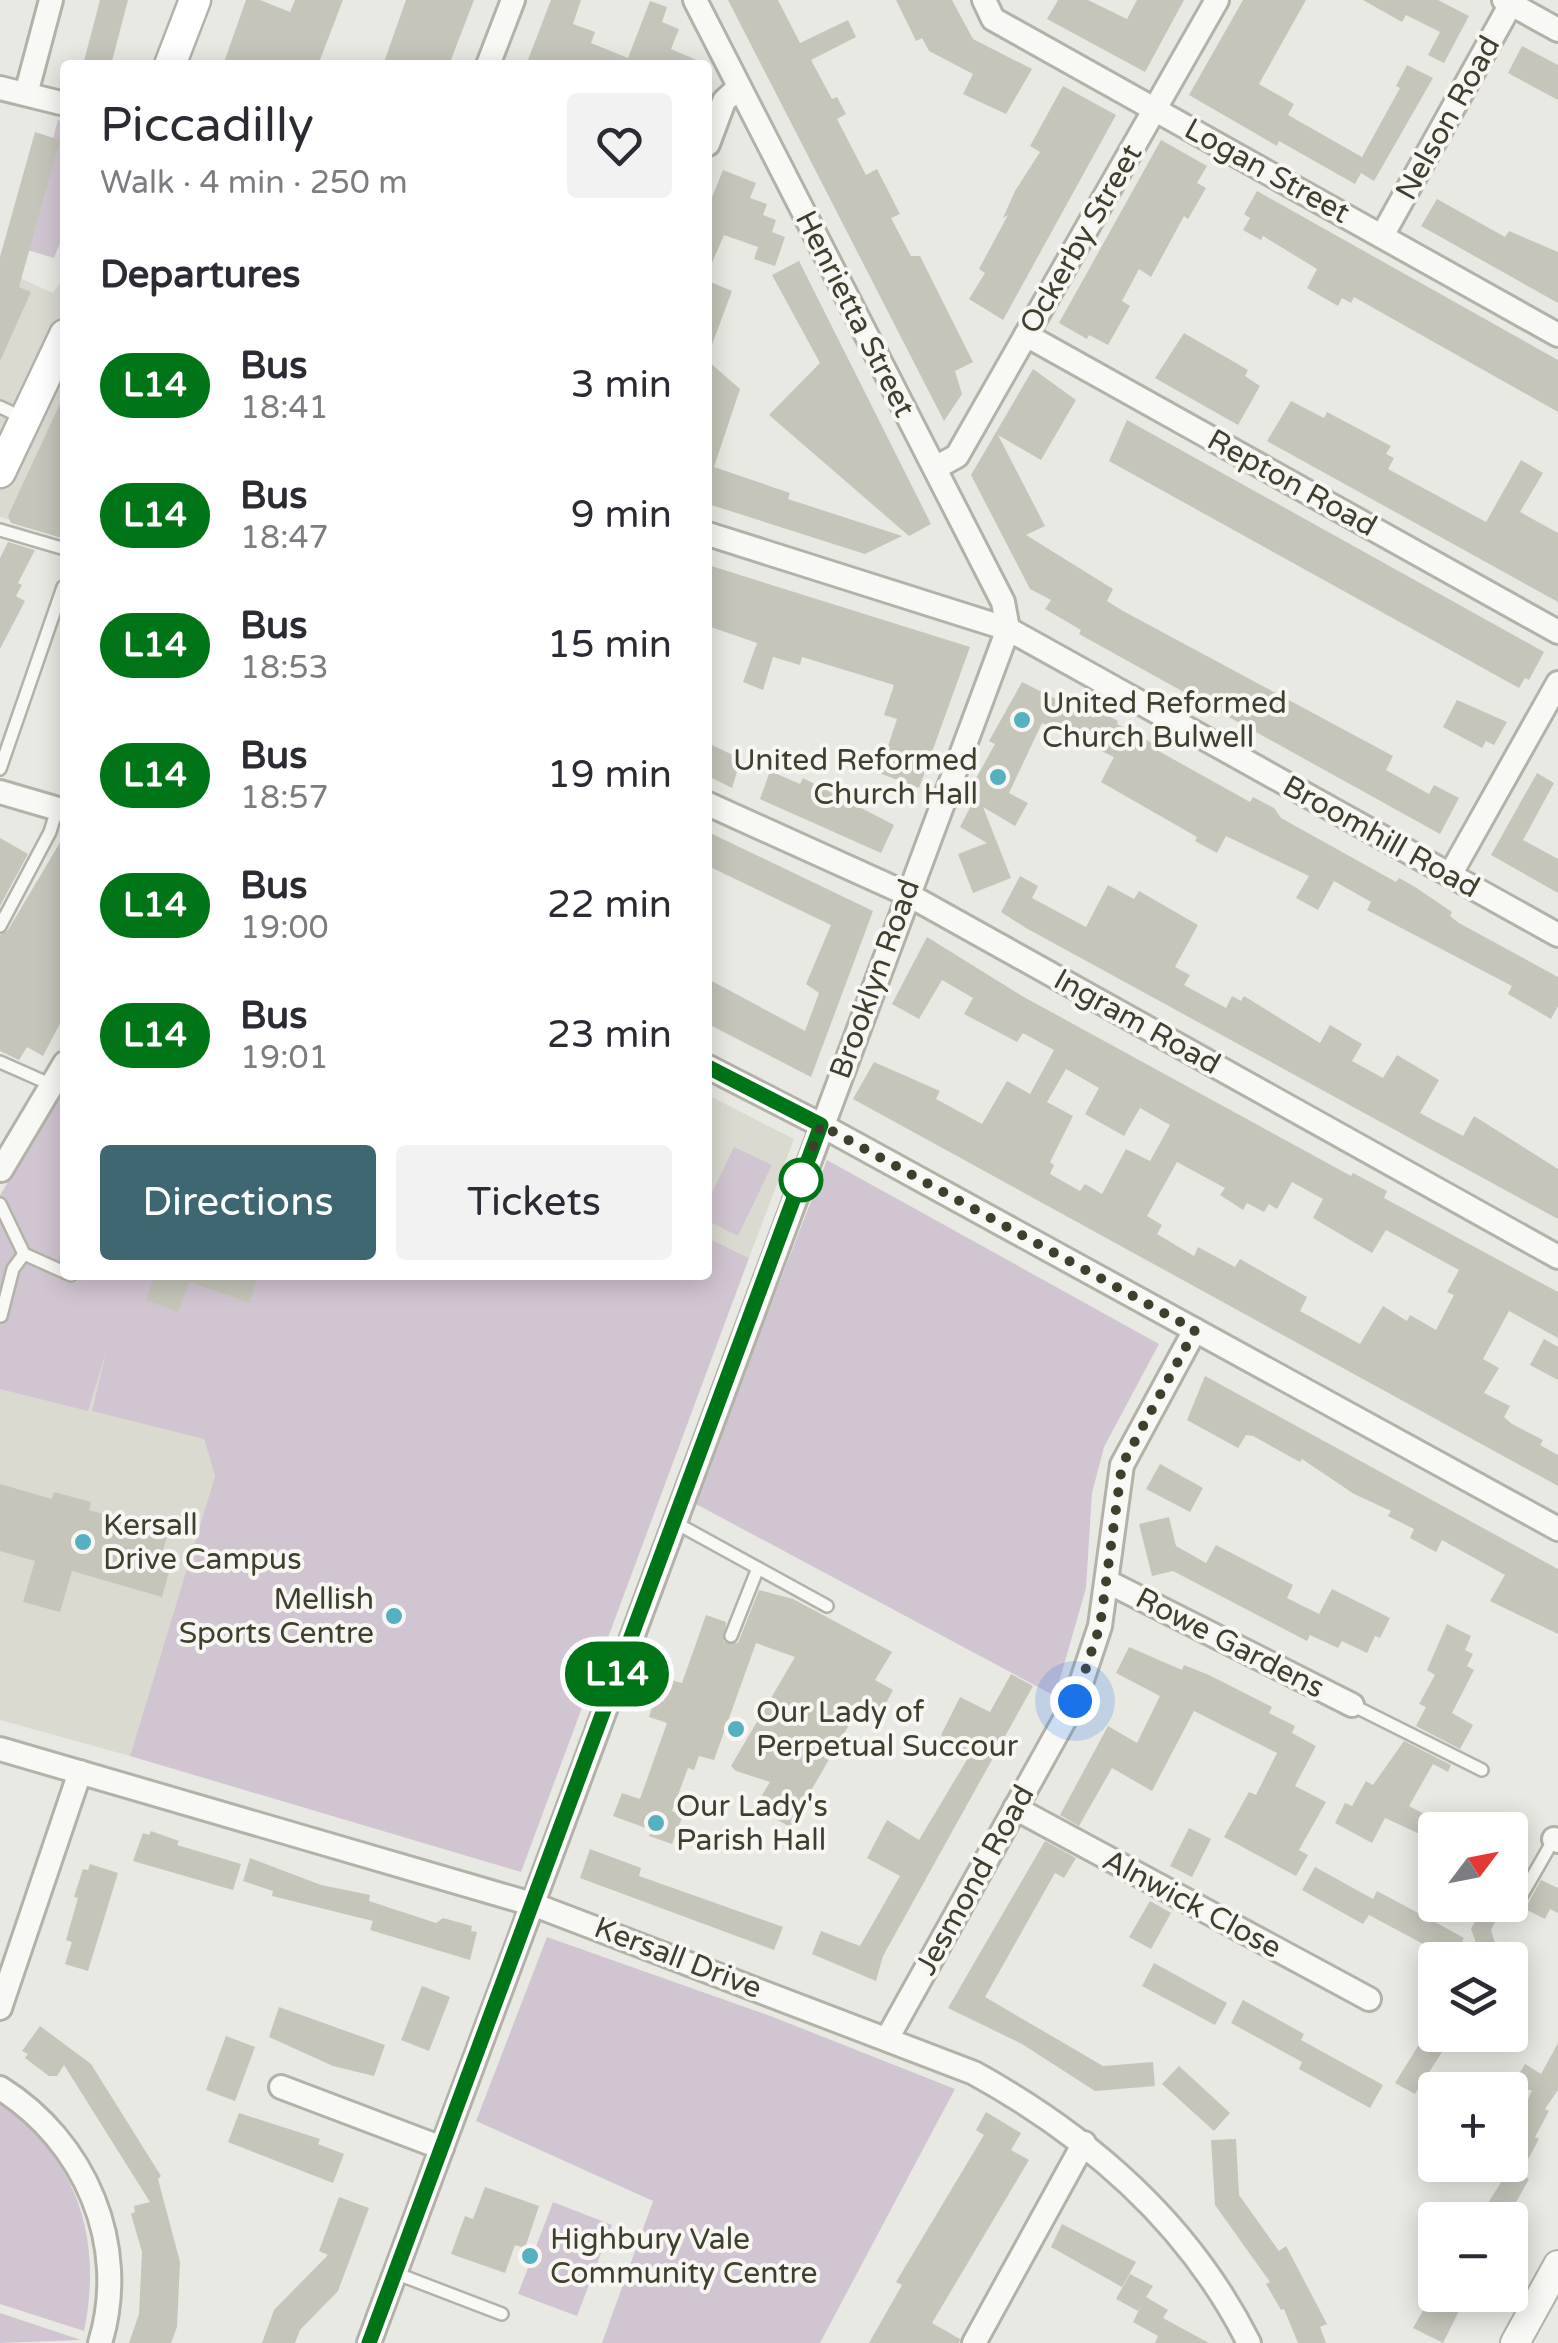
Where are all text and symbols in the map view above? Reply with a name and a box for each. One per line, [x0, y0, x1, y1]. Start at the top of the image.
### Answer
street label: Nelson Road [1388, 29, 1508, 207]
button: heart [567, 93, 672, 198]
text: Piccadilly [100, 97, 314, 155]
street label: Logan Street [1178, 110, 1356, 232]
street label: Ockerby Street [1012, 138, 1150, 340]
text: Walk · 4 min · 250 m [100, 164, 408, 202]
street label: Henrietta Street [787, 205, 923, 423]
text: Departures [100, 252, 301, 298]
text: Bus [240, 343, 307, 389]
text: 3 min [571, 362, 672, 408]
text: L14 [123, 364, 187, 406]
text: 18:41 [240, 389, 329, 427]
street label: Repton Road [1201, 421, 1383, 545]
text: Bus [240, 473, 307, 519]
text: 9 min [571, 492, 672, 538]
text: L14 [123, 494, 187, 536]
text: 18:47 [240, 519, 329, 557]
text: Bus [240, 603, 307, 649]
text: 15 min [547, 622, 672, 668]
text: L14 [123, 624, 187, 666]
text: 18:53 [240, 649, 329, 687]
place label: United Reformed Church Bulwell [1042, 685, 1287, 756]
marker: United Reformed Church Bulwell [1011, 709, 1033, 731]
text: Bus [240, 733, 307, 779]
place label: United Reformed Church Hall [733, 742, 978, 813]
text: 19 min [547, 752, 672, 798]
text: L14 [123, 754, 187, 796]
marker: United Reformed Church Hall [987, 766, 1009, 788]
street label: Broomhill Road [1276, 768, 1486, 906]
text: 18:57 [240, 779, 329, 817]
text: Bus [240, 863, 307, 909]
street label: Brooklyn Road [822, 874, 928, 1084]
text: 22 min [547, 882, 672, 928]
text: L14 [123, 884, 187, 926]
text: 19:00 [240, 909, 329, 947]
street label: Ingram Road [1047, 961, 1227, 1083]
text: Bus [240, 993, 307, 1039]
text: 23 min [547, 1012, 672, 1058]
text: L14 [123, 1014, 187, 1056]
text: 19:01 [240, 1039, 329, 1077]
button: Directions [100, 1145, 376, 1260]
button: Tickets [396, 1145, 672, 1260]
unlabelled marker [780, 1159, 822, 1201]
place label: Kersall Drive Campus [103, 1507, 302, 1578]
marker: Kersall Drive Campus [72, 1531, 94, 1553]
street label: Rowe Gardens [1129, 1580, 1331, 1706]
place label: Mellish Sports Centre [179, 1581, 374, 1652]
marker: Mellish Sports Centre [383, 1605, 405, 1627]
line badge: L14 [560, 1642, 674, 1706]
text: L14 [585, 1653, 649, 1695]
your location [1050, 1676, 1100, 1726]
place label: Our Lady of Perpetual Succour [756, 1694, 1019, 1765]
marker: Our Lady of Perpetual Succour [725, 1718, 747, 1740]
street label: Jesmond Road [908, 1779, 1042, 1981]
place label: Our Lady's Parish Hall [676, 1788, 828, 1859]
marker: Our Lady's Parish Hall [645, 1812, 667, 1834]
north arrow [1418, 1812, 1528, 1922]
map controls [1418, 1812, 1528, 2312]
street label: Alnwick Close [1096, 1841, 1288, 1967]
street label: Kersall Drive [589, 1909, 767, 2007]
button: layers [1418, 1942, 1528, 2052]
button: + [1418, 2072, 1528, 2182]
button: − [1418, 2202, 1528, 2312]
place label: Highbury Vale Community Centre [550, 2221, 818, 2292]
marker: Highbury Vale Community Centre [519, 2245, 541, 2267]

